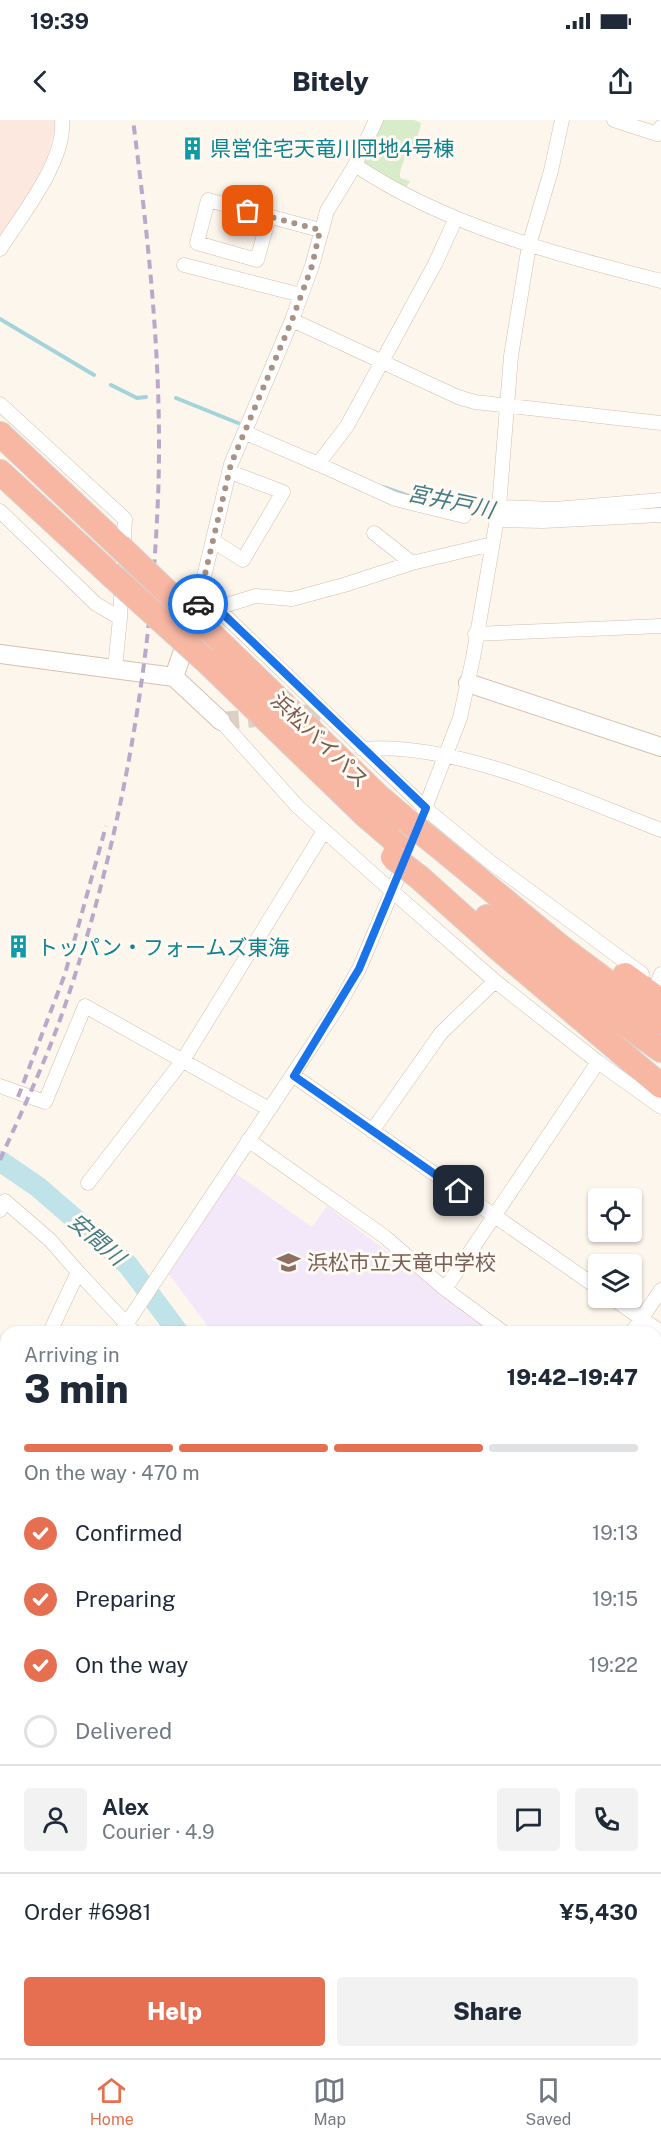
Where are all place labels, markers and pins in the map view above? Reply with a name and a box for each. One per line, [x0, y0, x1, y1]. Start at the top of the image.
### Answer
building icon: 県営住宅天竜川団地4号棟 [179, 135, 205, 161]
place label: 県営住宅天竜川団地4号棟 [210, 136, 454, 161]
pin [222, 185, 273, 236]
building icon: トッパン・フォームズ東海 [6, 934, 32, 960]
place label: トッパン・フォームズ東海 [37, 935, 289, 960]
pin [433, 1165, 484, 1216]
school or university icon: 浜松市立天竜中学校 [276, 1249, 302, 1275]
place label: 浜松市立天竜中学校 [307, 1250, 496, 1275]

